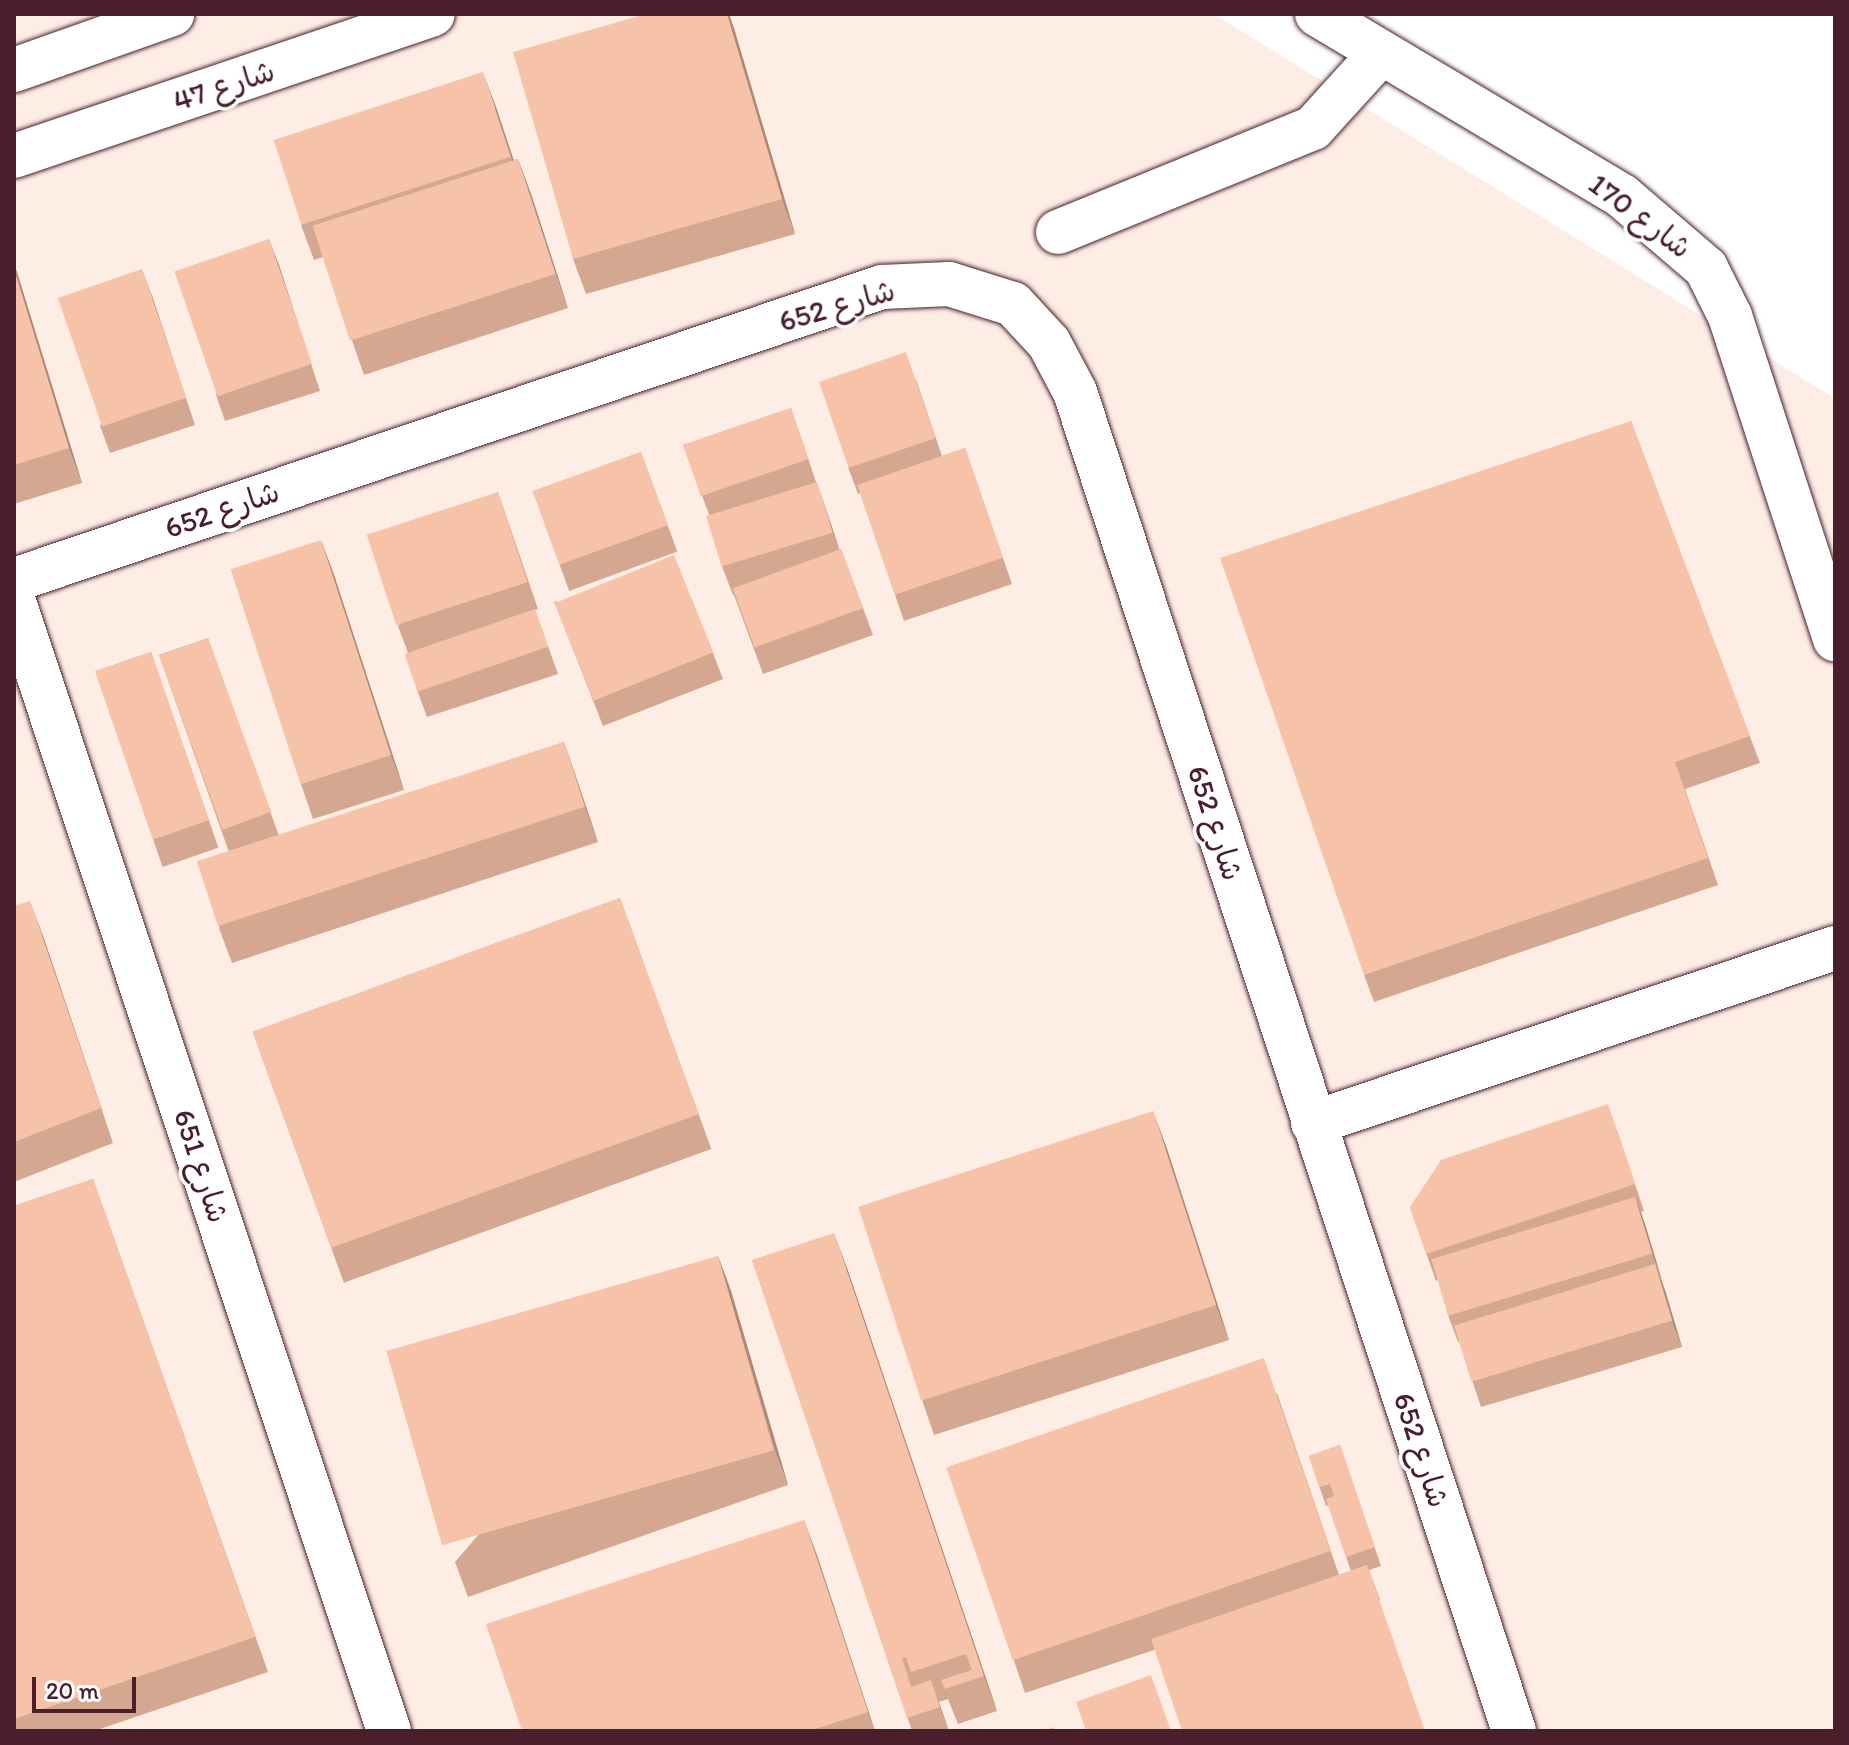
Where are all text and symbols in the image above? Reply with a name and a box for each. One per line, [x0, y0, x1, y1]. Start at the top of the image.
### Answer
street label: شارع 47 [169, 53, 279, 119]
street label: شارع 170 [1582, 166, 1698, 266]
street label: شارع 652 [775, 272, 899, 340]
street label: شارع 652 [160, 474, 284, 546]
street label: شارع 652 [1179, 761, 1251, 885]
street label: شارع 651 [166, 1105, 236, 1227]
street label: شارع 652 [1385, 1388, 1457, 1512]
scale bar [36, 1661, 140, 1711]
text: 20 m [46, 1676, 99, 1705]

